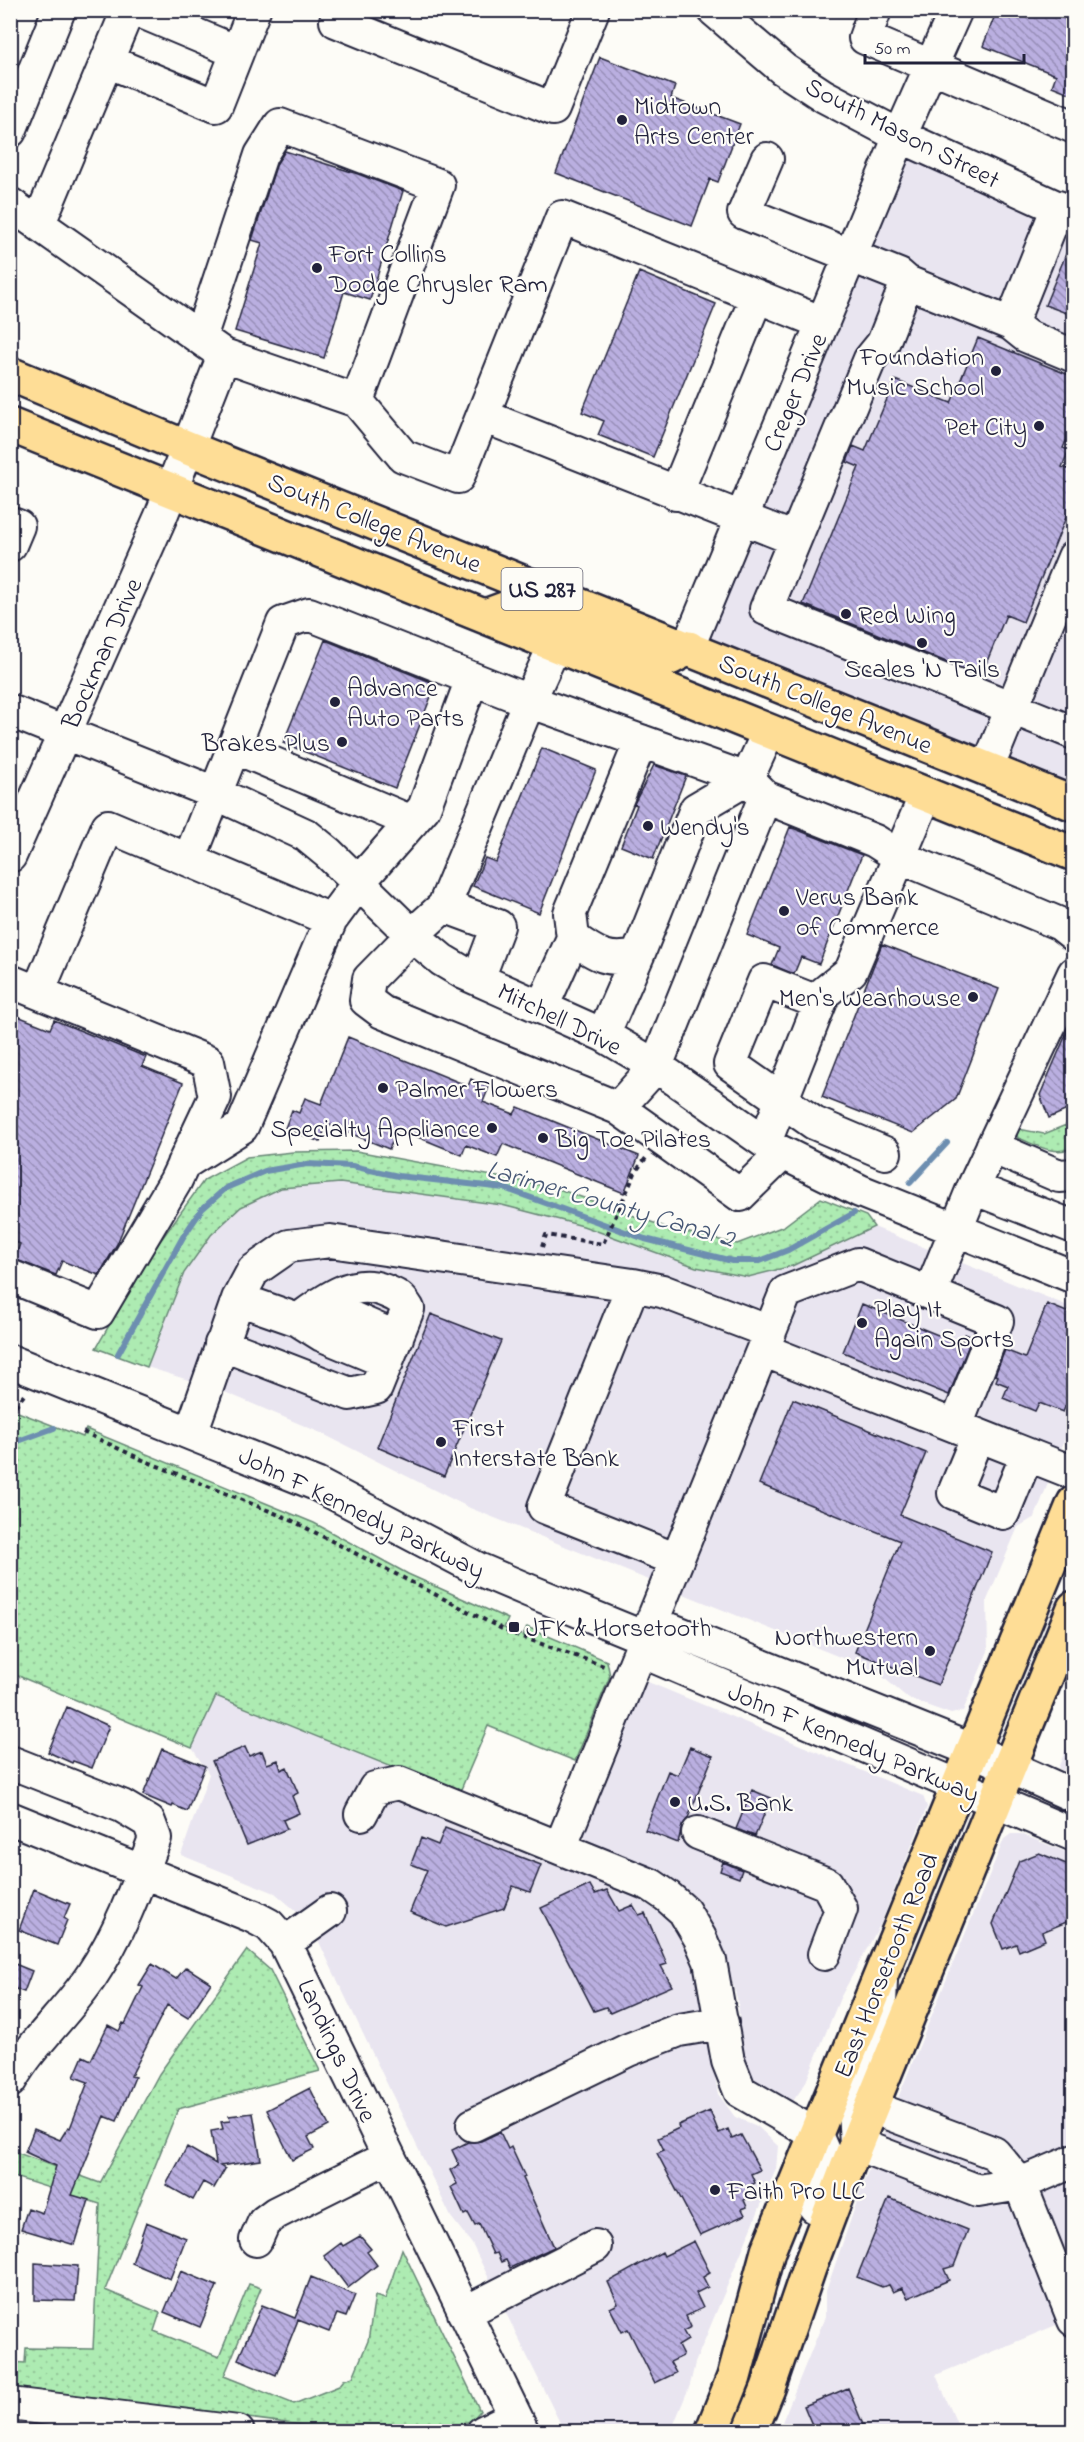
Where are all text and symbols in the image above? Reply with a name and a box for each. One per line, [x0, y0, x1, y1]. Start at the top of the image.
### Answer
scale bar [865, 27, 1024, 65]
text: 50 m [874, 37, 911, 63]
street label: South Mason Street [798, 69, 1006, 200]
place label: Midtown Arts Center [634, 89, 755, 157]
marker: Midtown Arts Center [615, 113, 629, 127]
place label: Fort Collins Dodge Chrysler Ram [328, 237, 548, 305]
marker: Fort Collins Dodge Chrysler Ram [310, 261, 324, 275]
street label: Creger Drive [755, 327, 839, 459]
place label: Foundation Music School [846, 340, 984, 408]
marker: Foundation Music School [989, 364, 1003, 378]
place label: Pet City [944, 410, 1027, 448]
marker: Pet City [1032, 419, 1046, 433]
street label: South College Avenue [261, 465, 487, 585]
road number: US 287 [502, 568, 582, 610]
street label: Bockman Drive [53, 572, 154, 737]
place label: Red Wing [858, 598, 956, 636]
marker: Red Wing [839, 607, 853, 621]
marker: Scales 'N Tails [915, 636, 929, 650]
street label: South College Avenue [712, 646, 938, 766]
place label: Scales 'N Tails [844, 652, 1000, 690]
place label: Advance Auto Parts [347, 671, 464, 739]
marker: Advance Auto Parts [328, 695, 342, 709]
place label: Brakes Plus [201, 726, 330, 764]
marker: Brakes Plus [335, 735, 349, 749]
place label: Wendy's [660, 810, 750, 848]
marker: Wendy's [641, 819, 655, 833]
place label: Verus Bank of Commerce [795, 880, 939, 948]
marker: Verus Bank of Commerce [777, 904, 791, 918]
street label: Mitchell Drive [490, 974, 628, 1067]
place label: Men's Wearhouse [779, 981, 961, 1019]
marker: Men's Wearhouse [966, 990, 980, 1004]
place label: Palmer Flowers [395, 1072, 558, 1110]
marker: Palmer Flowers [376, 1081, 390, 1095]
place label: Specialty Appliance [271, 1112, 480, 1150]
marker: Specialty Appliance [485, 1121, 499, 1135]
place label: Big Toe Pilates [554, 1122, 711, 1160]
marker: Big Toe Pilates [536, 1131, 550, 1145]
water label: Larimer County Canal 2 [482, 1151, 740, 1260]
place label: Play It Again Sports [874, 1292, 1014, 1360]
marker: Play It Again Sports [855, 1316, 869, 1330]
place label: First Interstate Bank [452, 1411, 620, 1479]
marker: First Interstate Bank [434, 1435, 448, 1449]
street label: John F Kennedy Parkway [231, 1438, 490, 1591]
place label: JFK & Horsetooth [526, 1611, 711, 1649]
marker: JFK & Horsetooth [507, 1620, 521, 1634]
place label: Northwestern Mutual [775, 1620, 918, 1688]
marker: Northwestern Mutual [923, 1644, 937, 1658]
street label: John F Kennedy Parkway [721, 1675, 985, 1815]
place label: U.S. Bank [687, 1786, 794, 1824]
marker: U.S. Bank [668, 1795, 682, 1809]
street label: East Horsetooth Road [825, 1848, 950, 2084]
street label: Landings Drive [285, 1973, 385, 2130]
place label: Faith Pro LLC [726, 2174, 865, 2212]
marker: Faith Pro LLC [708, 2183, 722, 2197]

